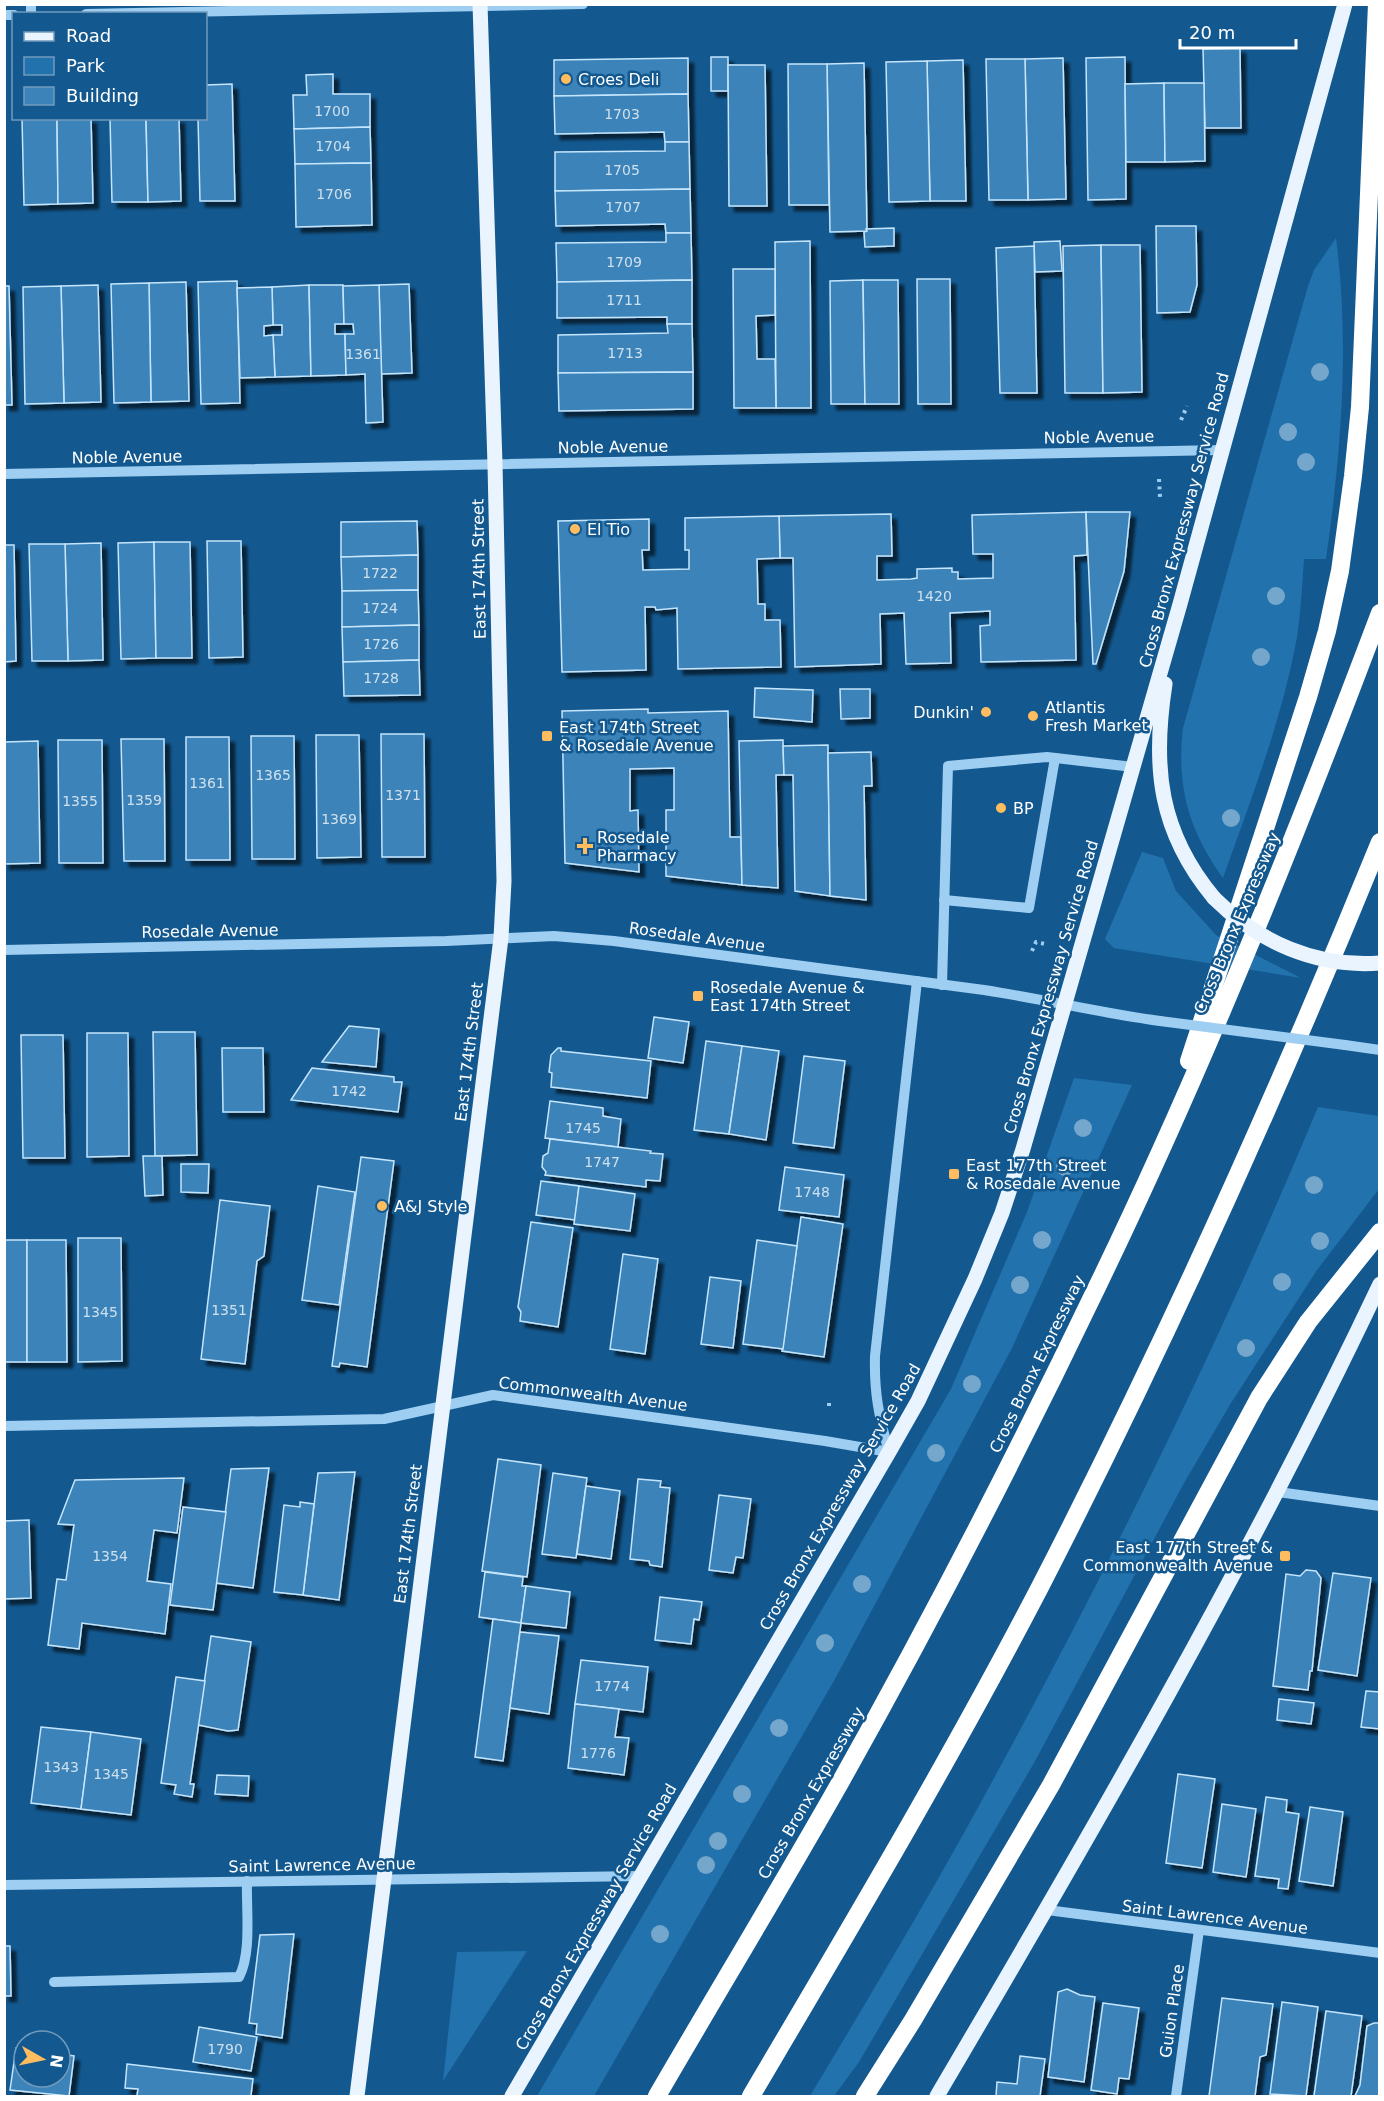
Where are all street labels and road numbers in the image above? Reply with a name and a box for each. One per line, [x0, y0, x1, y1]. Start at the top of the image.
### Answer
street label: Cross Bronx Expressway Service Road [1135, 370, 1233, 670]
street label: Noble Avenue [1043, 427, 1155, 447]
street label: Noble Avenue [557, 437, 669, 457]
street label: Noble Avenue [71, 447, 183, 467]
street label: East 174th Street [468, 499, 490, 639]
street label: Cross Bronx Expressway [1190, 829, 1284, 1017]
street label: Cross Bronx Expressway Service Road [1000, 838, 1102, 1136]
street label: Rosedale Avenue [628, 918, 766, 956]
street label: Rosedale Avenue [141, 920, 279, 942]
street label: East 174th Street [451, 981, 487, 1123]
street label: Cross Bronx Expressway [986, 1272, 1088, 1456]
street label: Cross Bronx Expressway Service Road [756, 1360, 924, 1634]
street label: Commonwealth Avenue [497, 1373, 689, 1415]
street label: East 174th Street [390, 1463, 426, 1605]
street label: Cross Bronx Expressway [754, 1704, 868, 1882]
street label: Cross Bronx Expressway Service Road [512, 1780, 680, 2054]
street label: Saint Lawrence Avenue [228, 1854, 416, 1876]
street label: Saint Lawrence Avenue [1121, 1896, 1309, 1938]
street label: Guion Place [1156, 1963, 1188, 2059]

